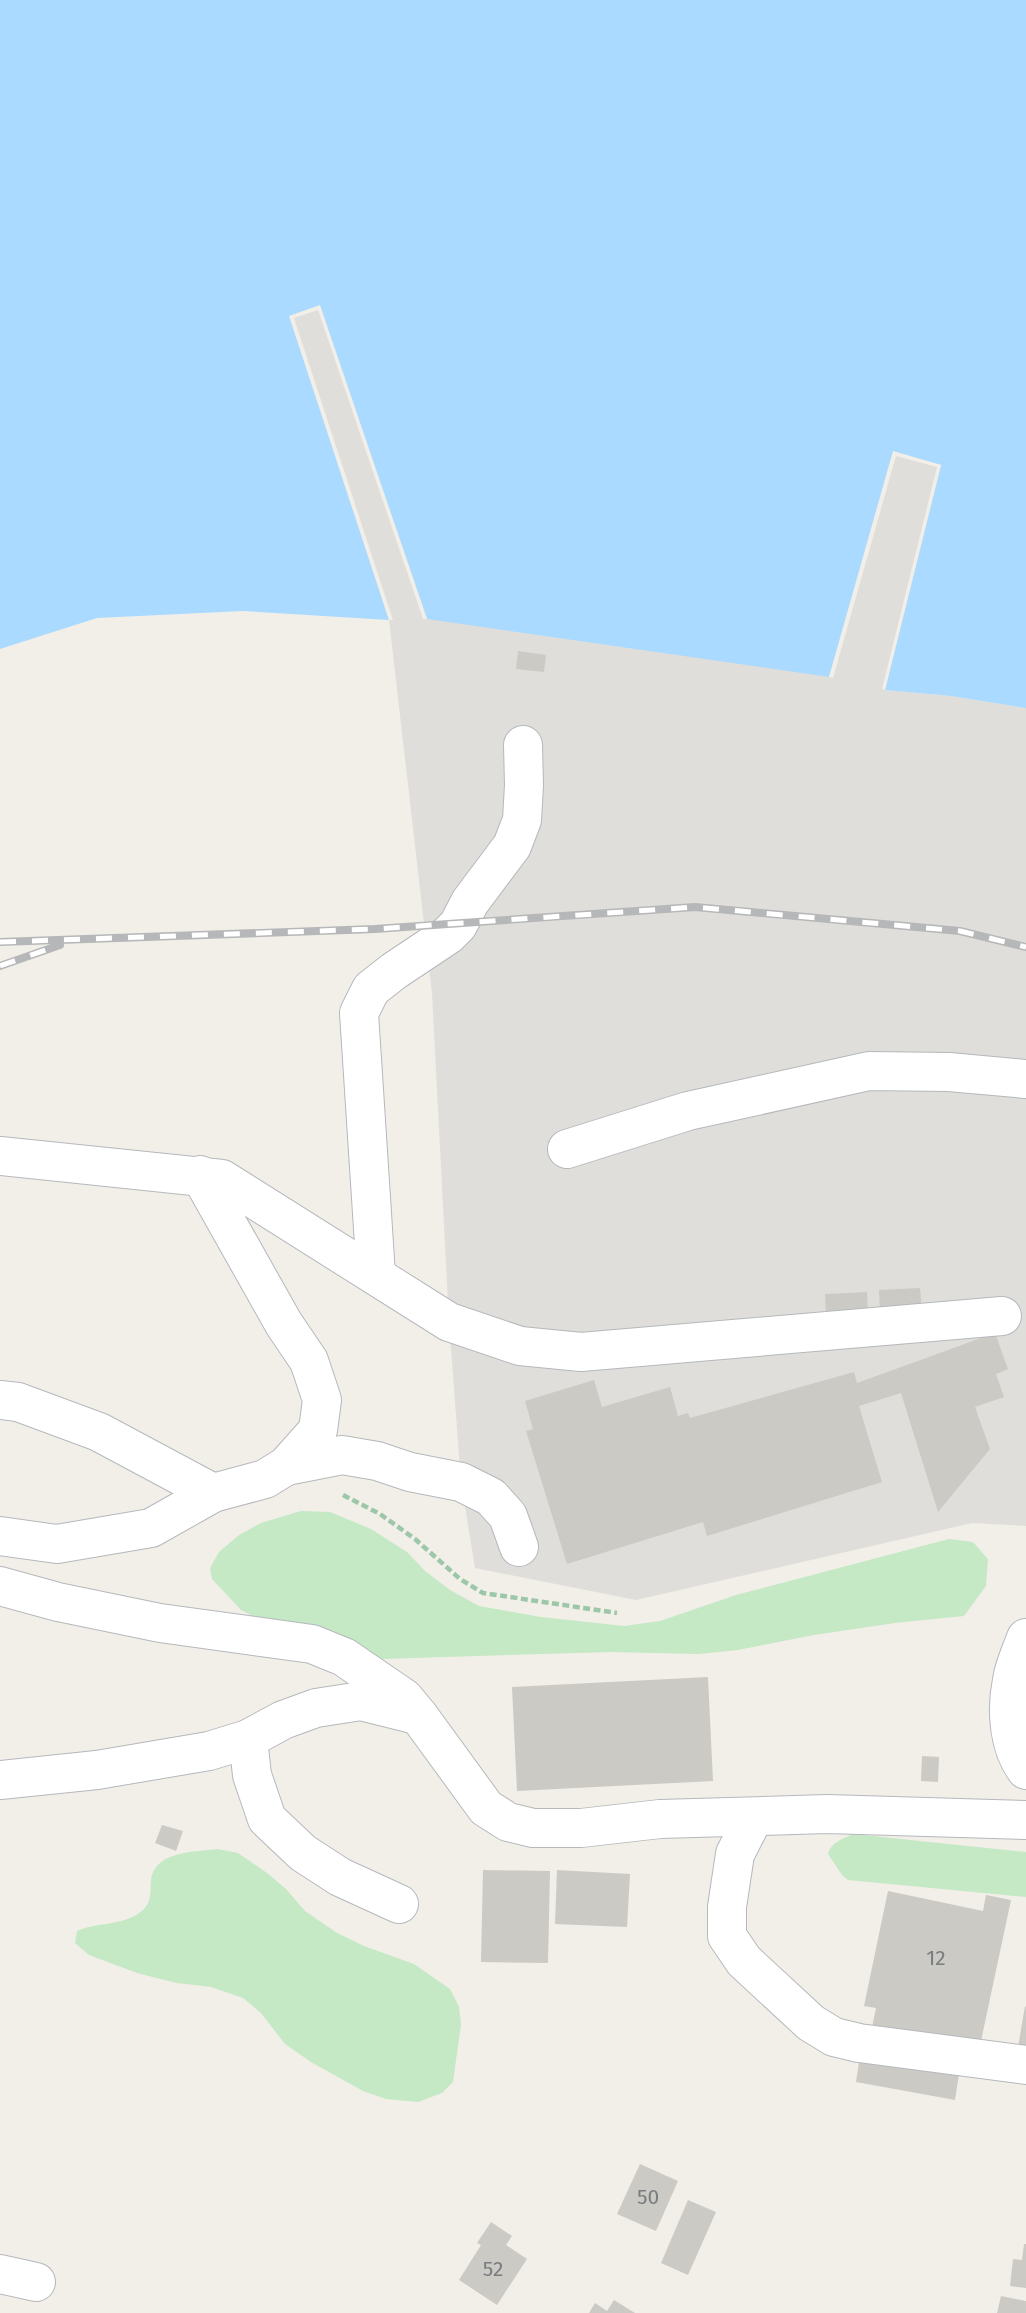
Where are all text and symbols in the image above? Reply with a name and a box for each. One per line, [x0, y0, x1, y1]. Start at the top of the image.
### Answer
house number: 12 [926, 1945, 946, 1971]
house number: 50 [637, 2184, 659, 2210]
house number: 52 [483, 2256, 503, 2282]

